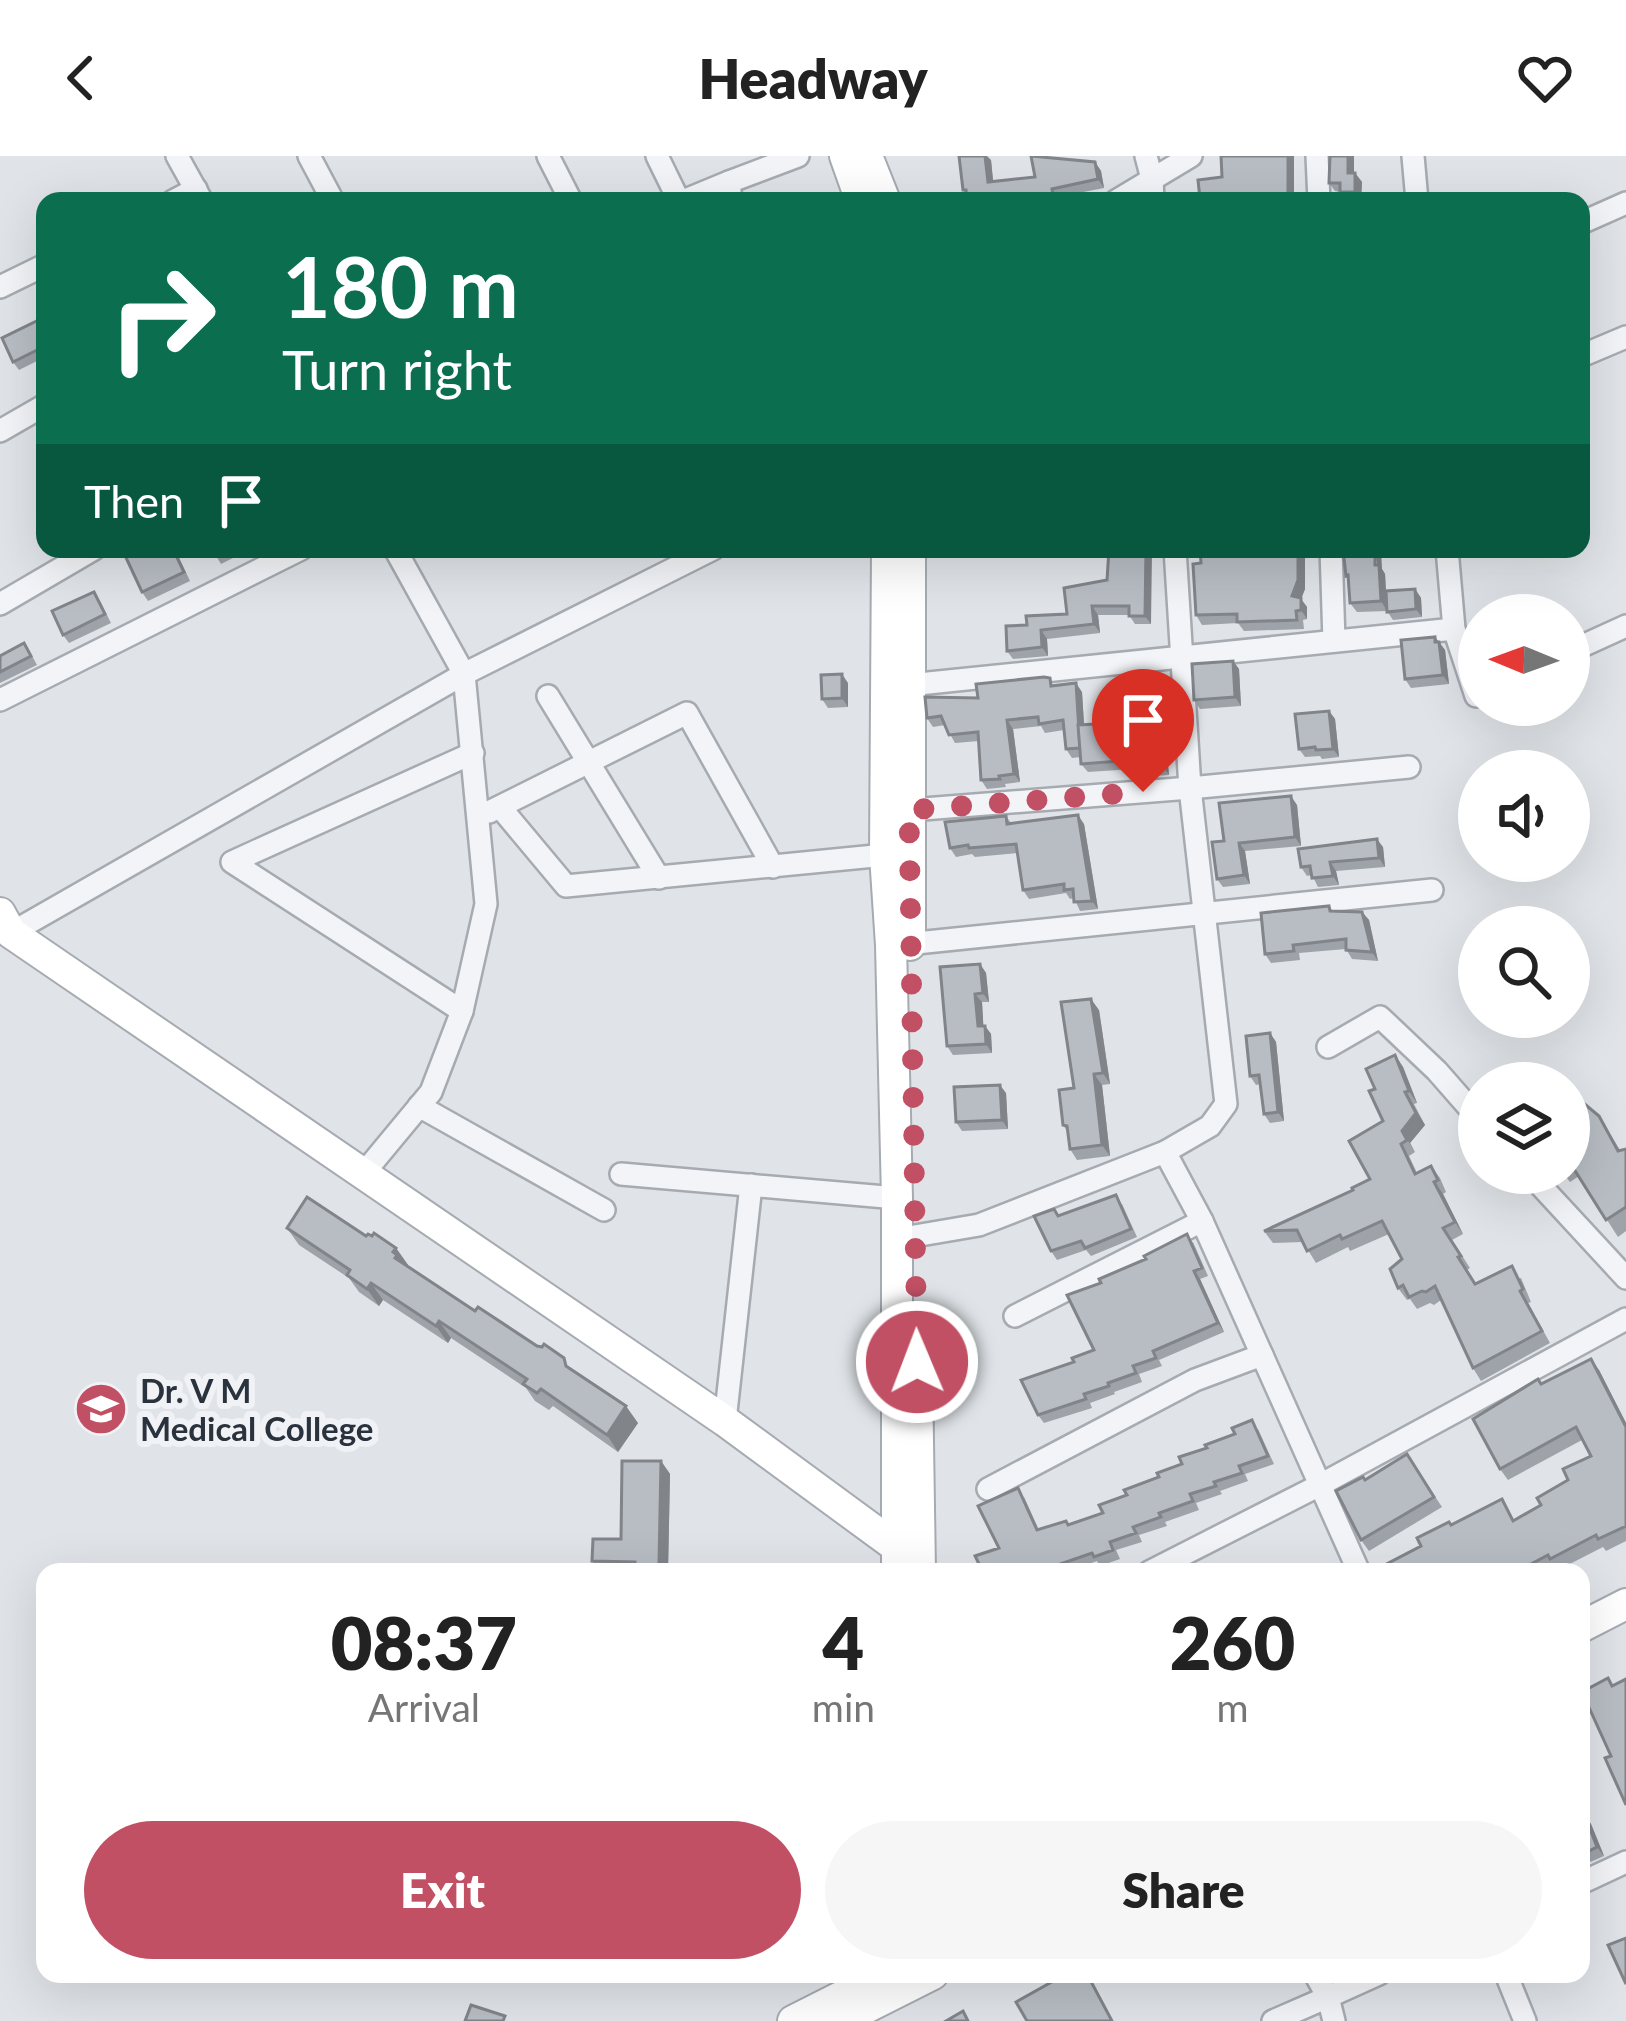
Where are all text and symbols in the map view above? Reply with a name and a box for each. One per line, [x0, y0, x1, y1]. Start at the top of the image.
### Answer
icon: back [48, 45, 114, 111]
icon: heart [1512, 45, 1578, 111]
text: Headway [698, 46, 928, 111]
text: 180 m [282, 235, 519, 336]
icon: right [84, 240, 240, 396]
text: Turn right [282, 337, 512, 402]
icon: arrive [208, 468, 274, 534]
text: Then [84, 474, 184, 528]
north arrow [1458, 594, 1590, 726]
map controls [1458, 594, 1590, 1194]
pin [1092, 669, 1194, 792]
icon: arrive [1110, 687, 1176, 753]
button: sound [1458, 750, 1590, 882]
button: search [1458, 906, 1590, 1038]
button: layers [1458, 1062, 1590, 1194]
position arrow [854, 1299, 980, 1425]
place label: Dr. V M Medical College [140, 1370, 374, 1448]
school or university icon: Dr. V M Medical College [73, 1381, 129, 1437]
text: 08:37 [331, 1599, 517, 1685]
text: 4 [823, 1599, 864, 1685]
text: 260 [1170, 1599, 1295, 1685]
text: Arrival [368, 1684, 480, 1730]
text: min [812, 1684, 875, 1730]
text: m [1216, 1684, 1249, 1730]
button: Exit [84, 1821, 801, 1959]
button: Share [825, 1821, 1542, 1959]

